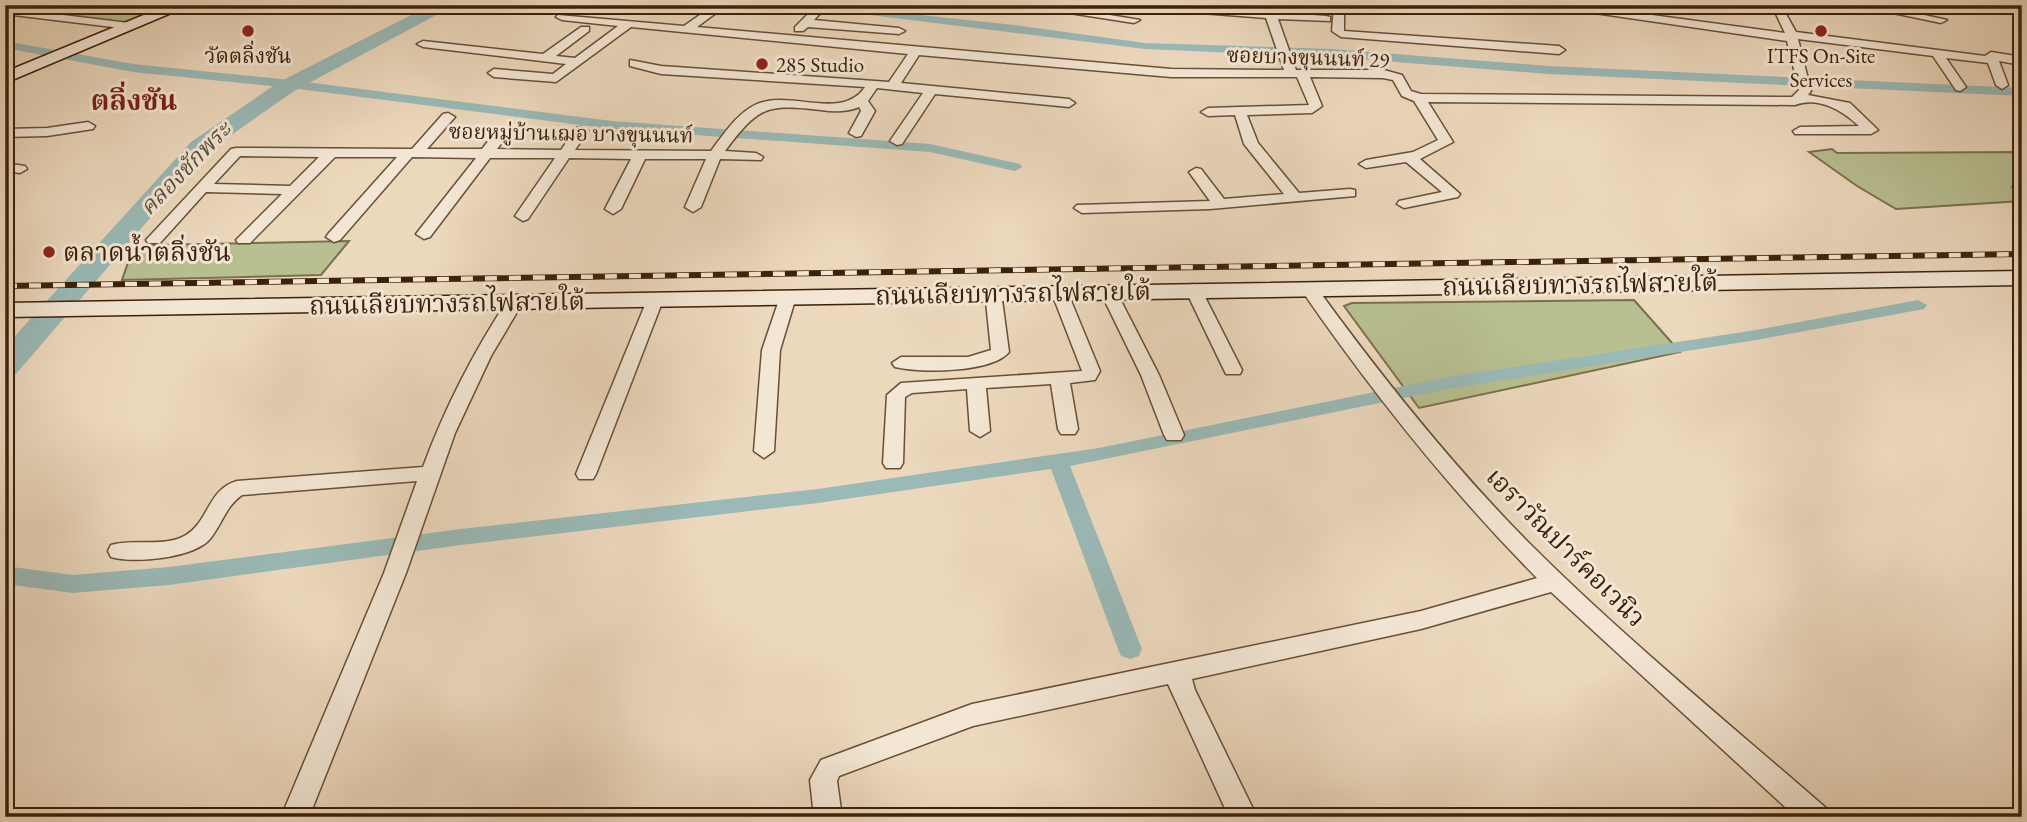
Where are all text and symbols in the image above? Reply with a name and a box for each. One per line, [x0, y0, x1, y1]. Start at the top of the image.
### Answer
marker: วัดตลิ่งชัน [240, 23, 256, 39]
marker: ITFS On-Site Services [1813, 23, 1829, 39]
place label: วัดตลิ่งชัน [205, 40, 292, 69]
street label: ซอยบางขุนนนท์ 29 [1226, 41, 1390, 74]
place label: ITFS On-Site Services [1767, 42, 1875, 93]
place label: 285 Studio [776, 51, 864, 78]
marker: 285 Studio [754, 56, 770, 72]
district label: ตลิ่งชัน [91, 81, 177, 118]
water label: คลองชักพระ [133, 113, 239, 221]
street label: ซอยหมู่บ้านเฌอ บางขุนนนท์ [448, 117, 694, 150]
place label: ตลาดน้ำตลิ่งชัน [63, 233, 231, 269]
marker: ตลาดน้ำตลิ่งชัน [41, 244, 57, 260]
street label: ถนนเลียบทางรถไฟสายใต้ [1442, 264, 1718, 303]
street label: ถนนเลียบทางรถไฟสายใต้ [875, 273, 1151, 312]
street label: ถนนเลียบทางรถไฟสายใต้ [309, 283, 585, 322]
street label: เอราวัณปาร์คอเวนิว [1479, 460, 1653, 634]

